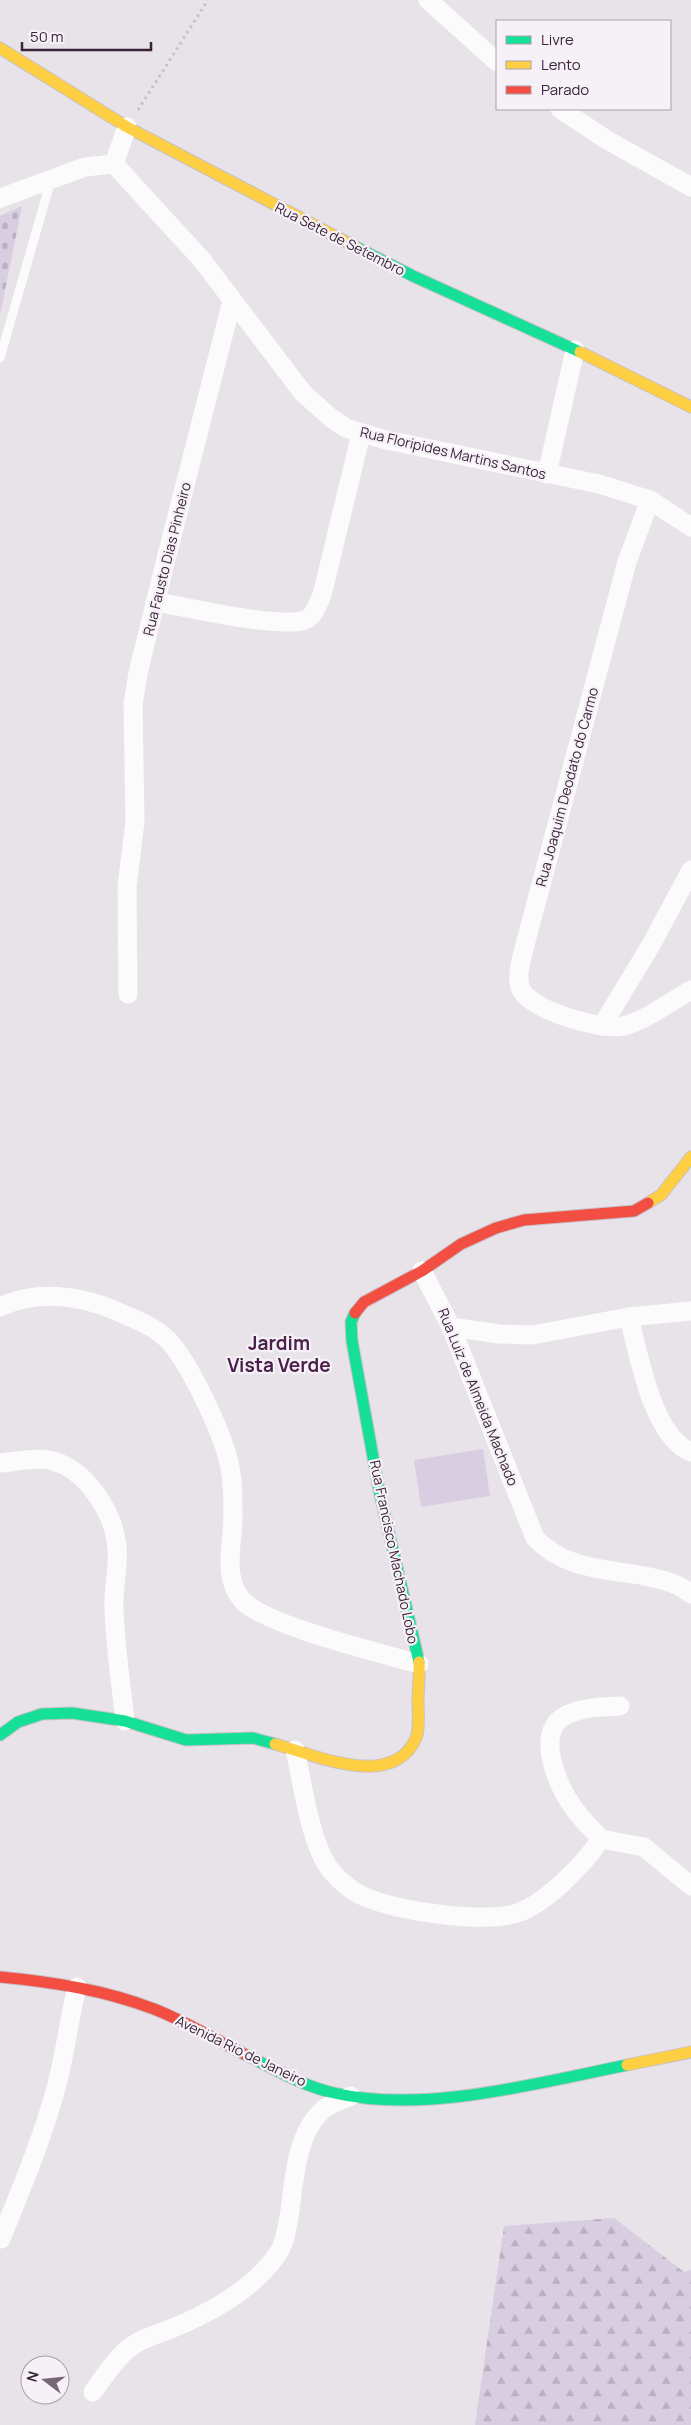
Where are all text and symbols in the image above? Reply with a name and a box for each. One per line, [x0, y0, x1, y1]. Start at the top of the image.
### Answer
scale bar [22, 20, 151, 52]
legend [496, 20, 671, 110]
text: 50 m [30, 26, 64, 47]
text: Livre [541, 29, 574, 50]
text: Lento [541, 54, 581, 75]
text: Parado [541, 79, 589, 100]
street label: Rua Sete de Setembro [272, 197, 409, 280]
street label: Rua Floripides Martins Santos [358, 422, 548, 483]
street label: Rua Fausto Dias Pinheiro [138, 480, 195, 638]
street label: Rua Joaquim Deodato do Carmo [531, 685, 602, 889]
street label: Rua Luiz de Almeida Machado [434, 1305, 523, 1489]
district label: Jardim Vista Verde [227, 1330, 331, 1378]
street label: Rua Francisco Machado Lobo [366, 1458, 423, 1645]
street label: Avenida Rio de Janeiro [173, 2011, 310, 2090]
north arrow [20, 2355, 70, 2405]
text: N [22, 2369, 43, 2384]

